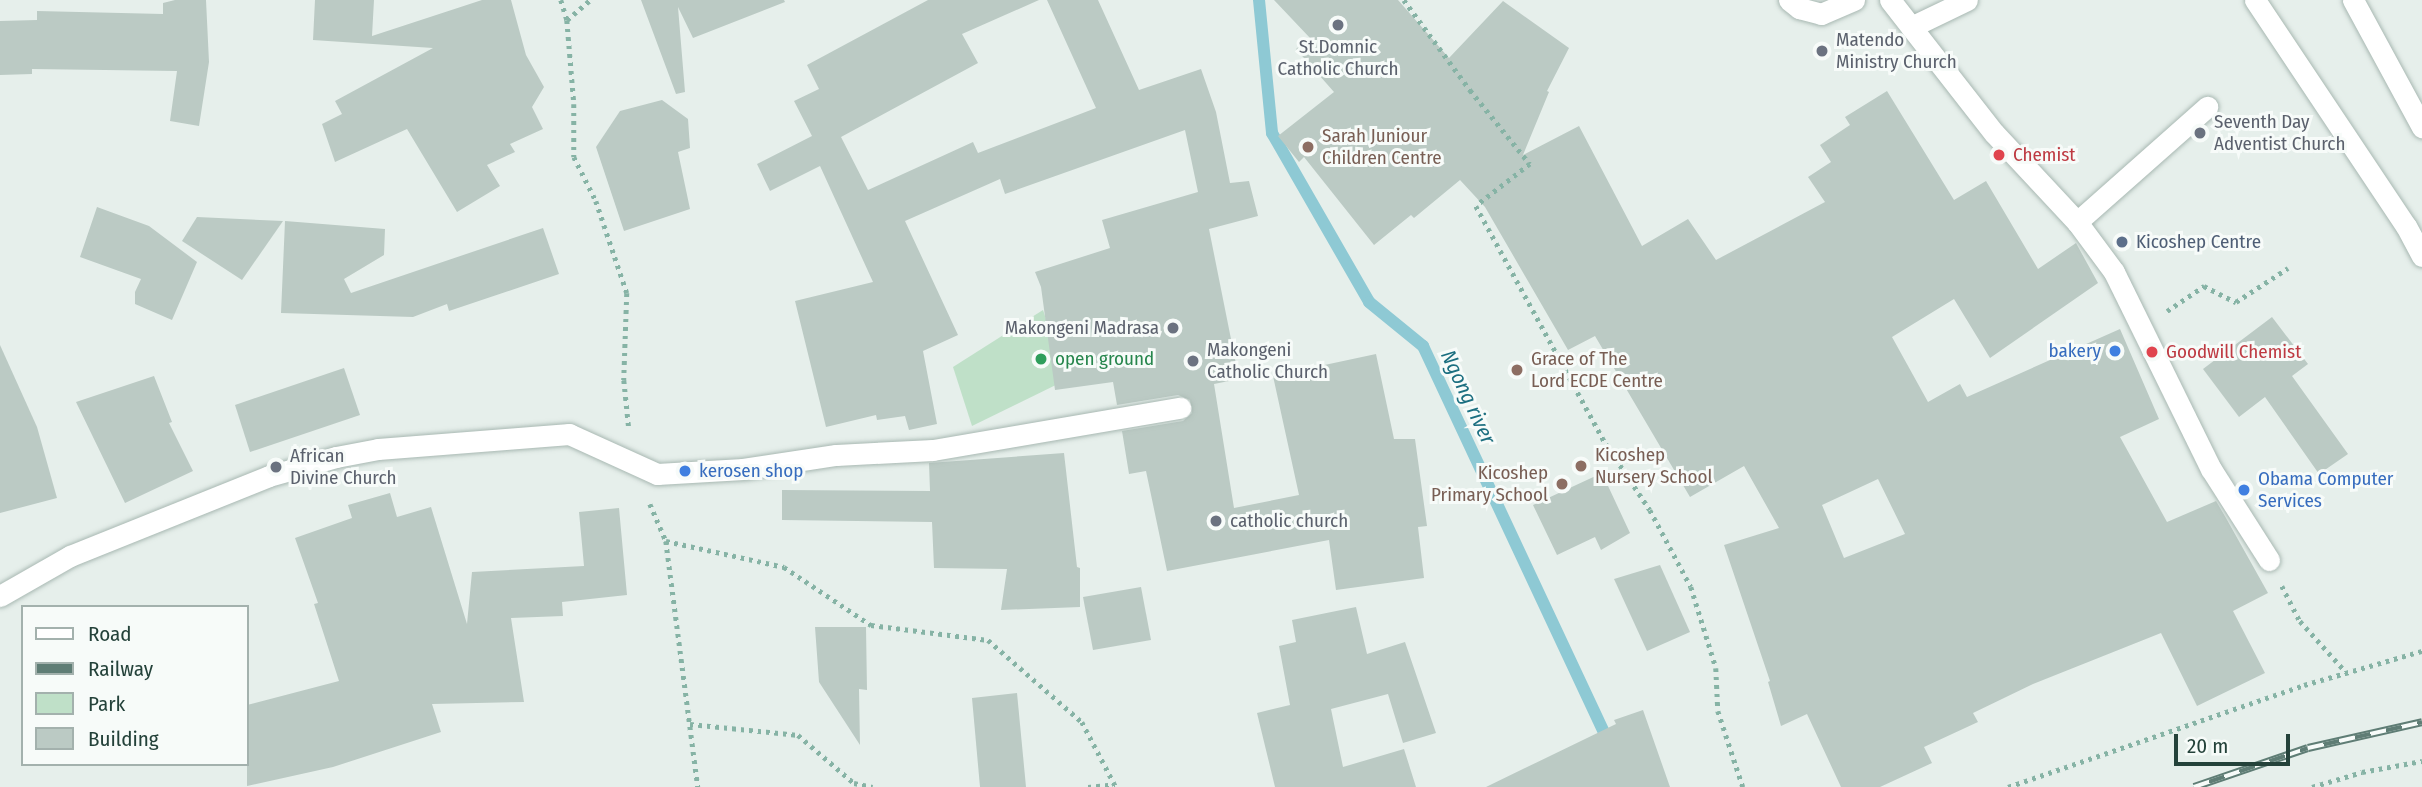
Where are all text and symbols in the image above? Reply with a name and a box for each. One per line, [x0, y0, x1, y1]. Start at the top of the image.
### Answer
marker: St.Domnic Catholic Church [1330, 17, 1346, 33]
place label: Matendo Ministry Church [1836, 29, 1957, 73]
place label: St.Domnic Catholic Church [1277, 36, 1399, 80]
marker: Matendo Ministry Church [1814, 43, 1830, 59]
place label: Seventh Day Adventist Church [2214, 111, 2345, 155]
place label: Sarah Juniour Children Centre [1322, 125, 1442, 169]
marker: Seventh Day Adventist Church [2192, 125, 2208, 141]
marker: Sarah Juniour Children Centre [1300, 139, 1316, 155]
place label: Chemist [2013, 144, 2076, 166]
marker: Chemist [1991, 147, 2007, 163]
place label: Kicoshep Centre [2136, 231, 2261, 253]
marker: Kicoshep Centre [2114, 234, 2130, 250]
place label: Makongeni Madrasa [1005, 317, 1159, 339]
marker: Makongeni Madrasa [1165, 320, 1181, 336]
place label: Makongeni Catholic Church [1207, 339, 1328, 383]
place label: bakery [2049, 340, 2101, 362]
place label: Goodwill Chemist [2166, 341, 2301, 363]
marker: bakery [2107, 343, 2123, 359]
marker: Goodwill Chemist [2144, 344, 2160, 360]
water label: Ngong river [1435, 346, 1501, 448]
place label: open ground [1055, 348, 1154, 370]
place label: Grace of The Lord ECDE Centre [1531, 348, 1663, 392]
marker: open ground [1033, 351, 1049, 367]
marker: Makongeni Catholic Church [1185, 353, 1201, 369]
marker: Grace of The Lord ECDE Centre [1509, 362, 1525, 378]
place label: Kicoshep Nursery School [1595, 444, 1712, 488]
place label: African Divine Church [290, 445, 397, 489]
marker: Kicoshep Nursery School [1573, 458, 1589, 474]
marker: African Divine Church [268, 459, 284, 475]
place label: kerosen shop [699, 460, 803, 482]
place label: Kicoshep Primary School [1431, 462, 1548, 506]
marker: kerosen shop [677, 463, 693, 479]
place label: Obama Computer Services [2258, 468, 2393, 512]
marker: Kicoshep Primary School [1554, 476, 1570, 492]
marker: Obama Computer Services [2236, 482, 2252, 498]
place label: catholic church [1230, 510, 1348, 532]
marker: catholic church [1208, 513, 1224, 529]
legend [21, 605, 248, 766]
text: Road [88, 621, 132, 647]
text: Railway [88, 656, 153, 682]
text: Park [88, 691, 125, 717]
scale bar [2177, 720, 2292, 764]
text: Building [88, 726, 159, 752]
text: 20 m [2187, 733, 2228, 759]

